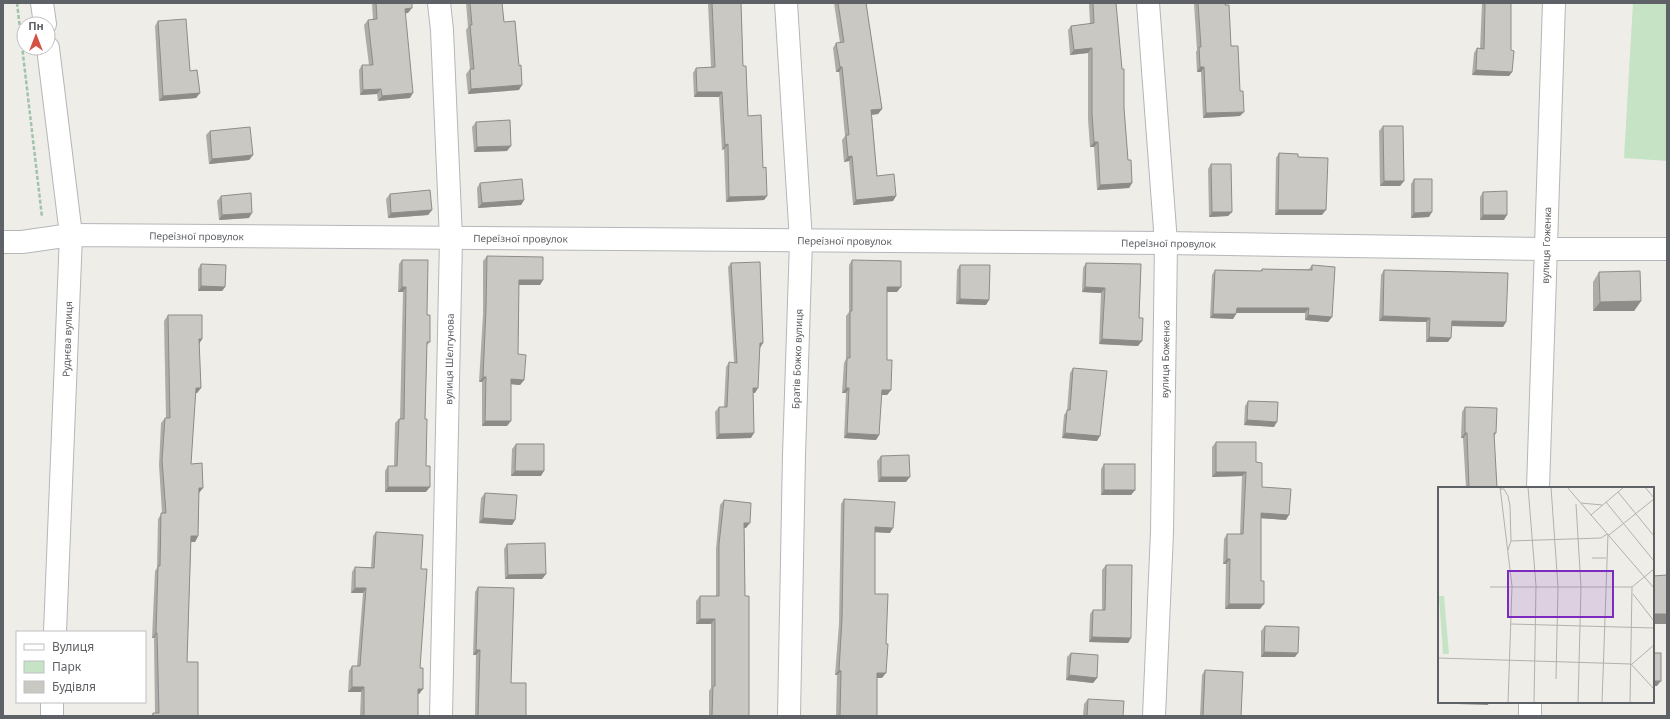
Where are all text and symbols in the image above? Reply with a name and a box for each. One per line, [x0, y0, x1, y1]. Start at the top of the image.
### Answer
north arrow [16, 16, 56, 56]
text: Пн [28, 18, 44, 33]
street label: вулиця Гоженка [1538, 206, 1554, 284]
street label: Переїзної провулок [149, 229, 245, 243]
street label: Переїзної провулок [473, 231, 569, 246]
street label: Переїзної провулок [797, 233, 893, 248]
street label: Переїзної провулок [1121, 236, 1217, 251]
street label: Руднєва вулиця [59, 301, 75, 377]
street label: Братів Божко вулиця [788, 309, 806, 409]
street label: вулиця Шелгунова [441, 313, 457, 405]
street label: вулиця Боженка [1157, 320, 1173, 398]
inset map [1438, 487, 1654, 703]
legend [16, 631, 146, 703]
text: Вулиця [52, 638, 94, 655]
text: Парк [52, 658, 82, 675]
text: Будівля [52, 678, 96, 695]

